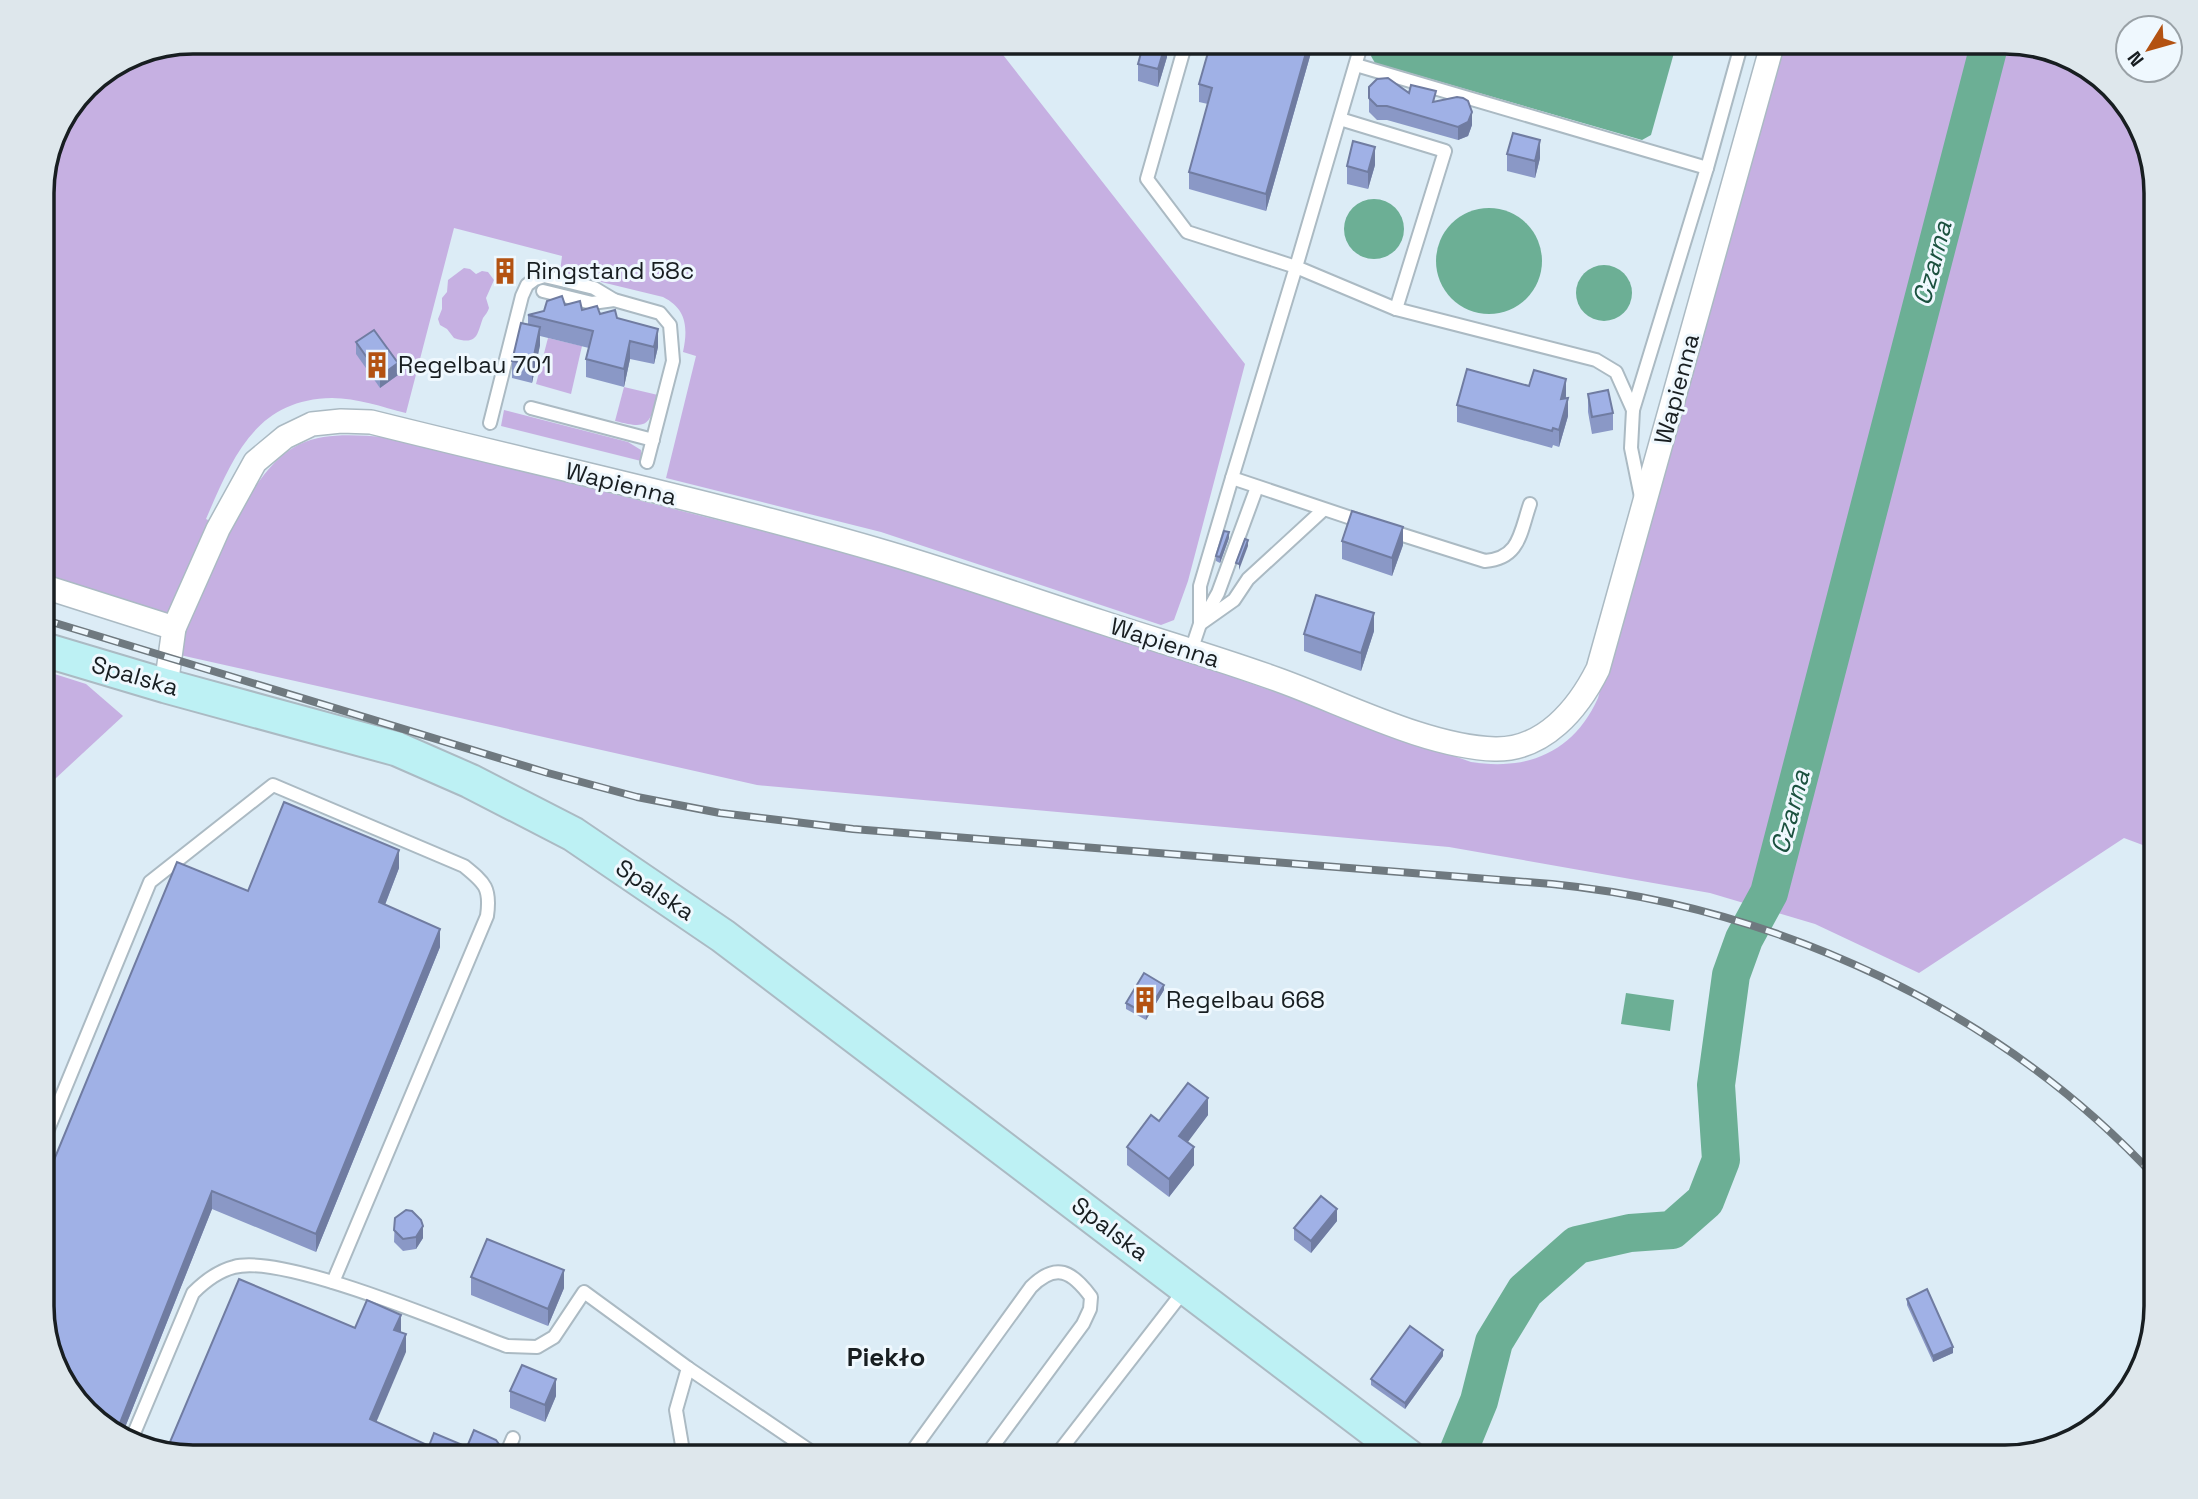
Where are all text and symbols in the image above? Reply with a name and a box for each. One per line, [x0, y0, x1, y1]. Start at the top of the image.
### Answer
north arrow [2114, 14, 2184, 84]
text: N [2122, 46, 2150, 72]
water label: Czarna [1904, 216, 1960, 309]
place label: Ringstand 58c [526, 255, 694, 286]
building icon: Ringstand 58c [490, 256, 520, 286]
street label: Wapienna [1647, 330, 1706, 448]
place label: Regelbau 701 [398, 349, 551, 380]
building icon: Regelbau 701 [362, 350, 392, 380]
street label: Wapienna [562, 455, 680, 512]
street label: Wapienna [1106, 610, 1224, 675]
street label: Spalska [88, 648, 182, 703]
water label: Czarna [1762, 765, 1818, 858]
street label: Spalska [610, 852, 701, 927]
place label: Regelbau 668 [1166, 984, 1325, 1015]
building icon: Regelbau 668 [1130, 985, 1160, 1015]
street label: Spalska [1065, 1189, 1155, 1268]
district label: Piekło [847, 1340, 925, 1374]

